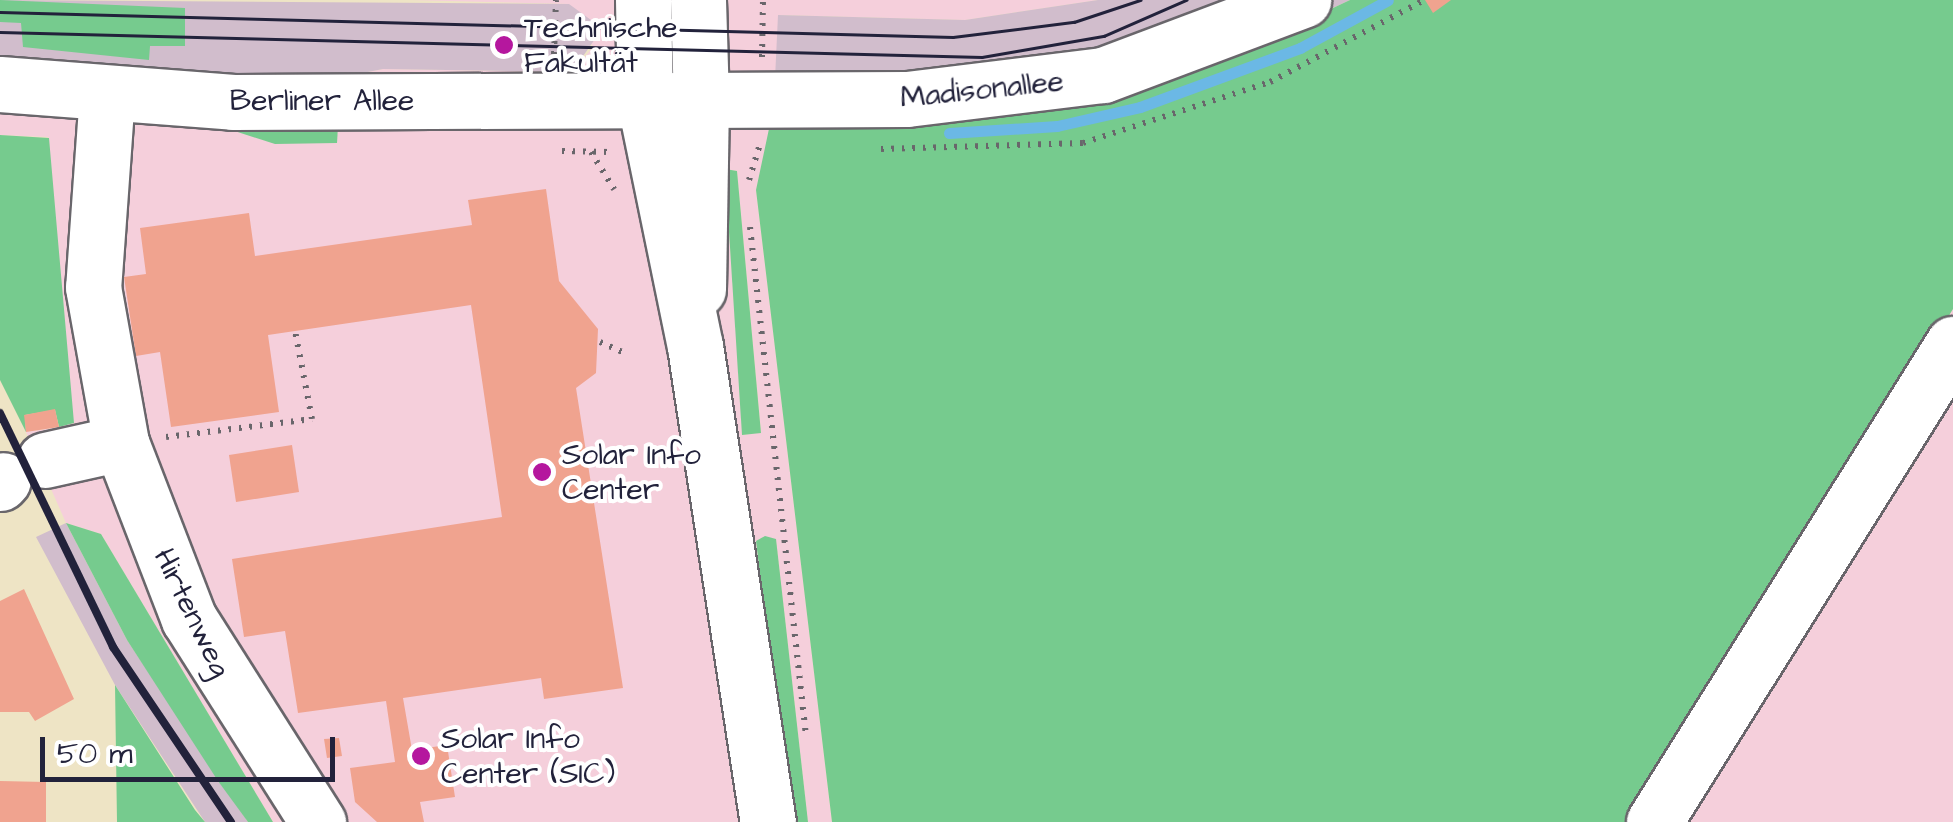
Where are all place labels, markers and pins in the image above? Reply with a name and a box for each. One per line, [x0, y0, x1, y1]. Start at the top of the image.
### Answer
place label: Technische Fakultät [524, 10, 677, 80]
marker: Technische Fakultät [493, 34, 515, 56]
place label: Solar Info Center [562, 437, 701, 508]
marker: Solar Info Center [531, 461, 553, 483]
place label: Solar Info Center (SIC) [441, 721, 615, 792]
marker: Solar Info Center (SIC) [410, 745, 432, 767]

